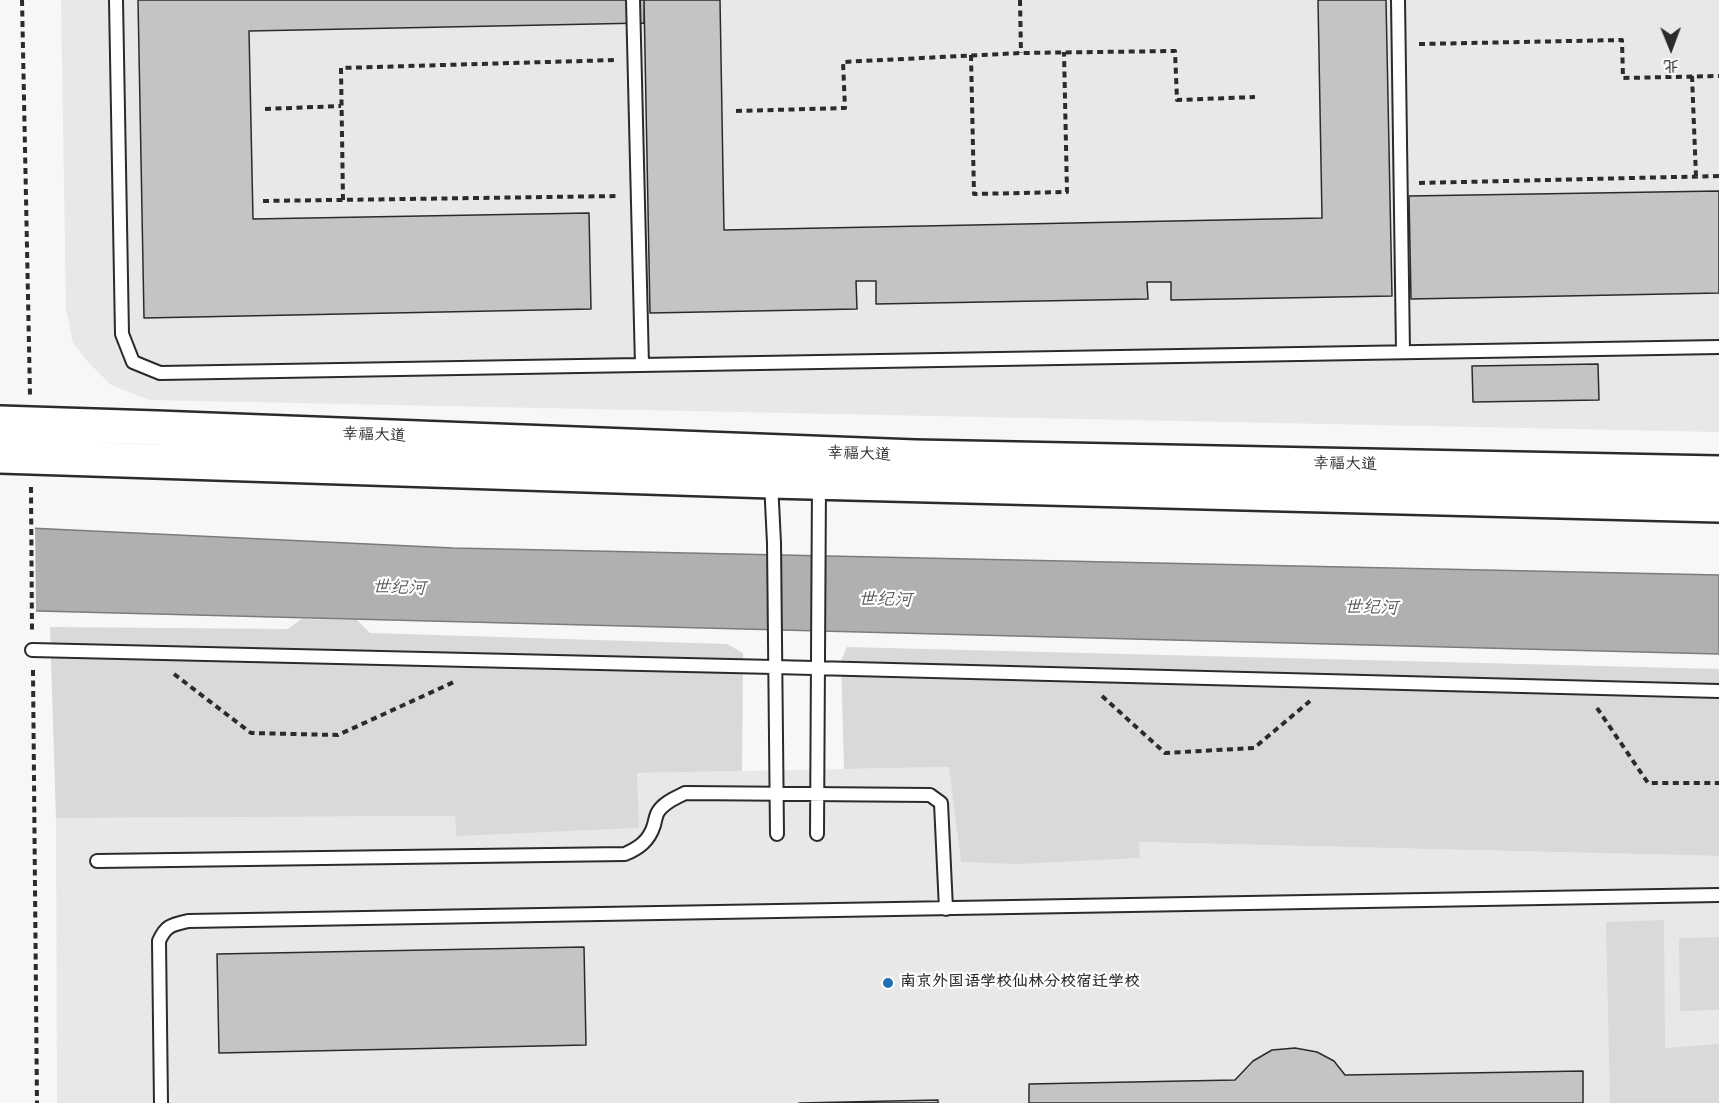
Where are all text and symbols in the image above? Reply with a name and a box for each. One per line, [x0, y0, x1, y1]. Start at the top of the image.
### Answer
north arrow [1641, 18, 1701, 78]
text: 北 [1663, 55, 1680, 77]
street label: 幸福大道 [342, 425, 406, 447]
street label: 幸福大道 [827, 444, 891, 466]
street label: 幸福大道 [1313, 455, 1377, 475]
water label: 世纪河 [372, 577, 426, 601]
water label: 世纪河 [858, 590, 912, 612]
water label: 世纪河 [1344, 598, 1398, 620]
place label: 南京外国语学校仙林分校宿迁学校 [900, 973, 1140, 993]
marker: 南京外国语学校仙林分校宿迁学校 [881, 976, 895, 990]

